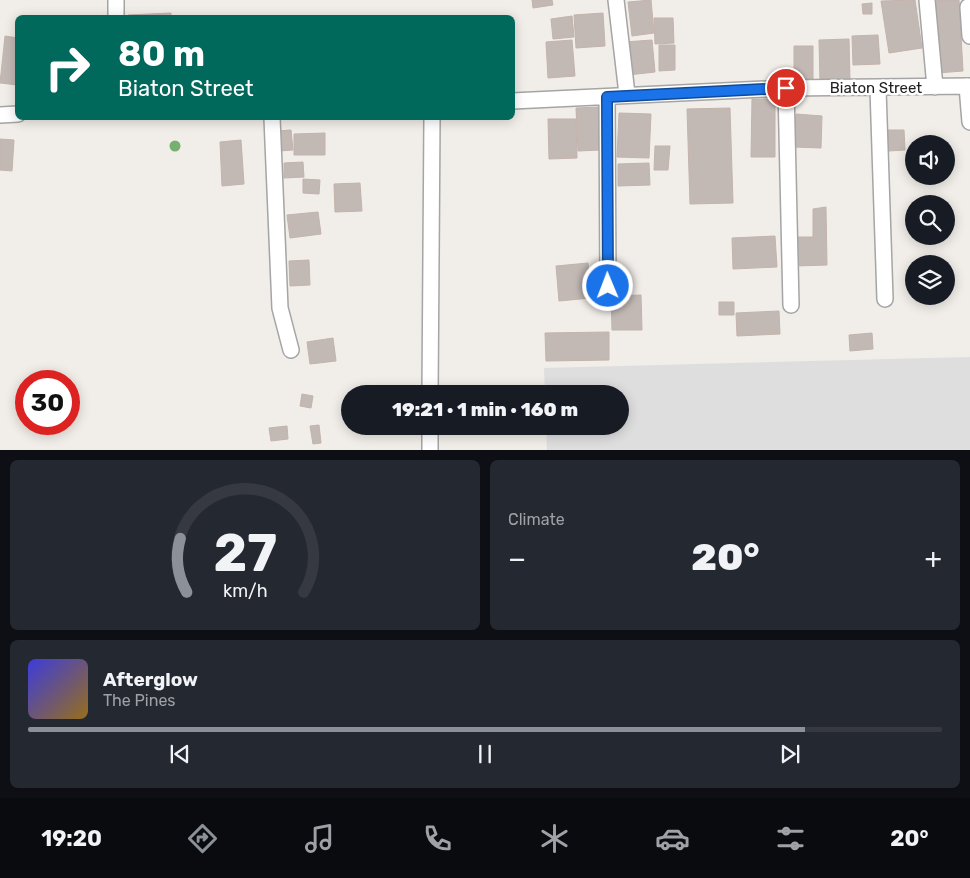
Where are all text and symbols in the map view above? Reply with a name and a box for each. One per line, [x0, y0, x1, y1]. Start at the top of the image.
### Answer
text: 80 m [118, 33, 205, 75]
icon: right [35, 35, 100, 100]
pin [765, 67, 807, 109]
icon: arrive [772, 74, 800, 102]
text: Biaton Street [118, 75, 254, 102]
street label: Biaton Street [830, 79, 922, 97]
map controls [905, 135, 955, 305]
button: sound [905, 135, 955, 185]
button: search [905, 195, 955, 245]
button: layers [905, 255, 955, 305]
position arrow [581, 259, 633, 311]
speed limit sign: 30 [15, 370, 80, 435]
text: 19:21 · 1 min · 160 m [392, 398, 578, 421]
text: Climate [508, 510, 565, 529]
text: 27 [213, 522, 277, 584]
text: 20° [691, 534, 760, 580]
text: − [508, 542, 526, 575]
text: + [925, 542, 942, 575]
text: km/h [223, 580, 267, 601]
text: Afterglow [103, 668, 198, 691]
text: The Pines [103, 691, 176, 710]
icon: previous [166, 740, 194, 768]
icon: pause [471, 740, 499, 768]
icon: next [776, 740, 804, 768]
icon: directions [185, 821, 220, 856]
icon: music [302, 821, 337, 856]
icon: phone [420, 821, 455, 856]
icon: climate [537, 821, 572, 856]
icon: car [655, 821, 690, 856]
icon: filters [773, 821, 808, 856]
text: 19:20 [41, 825, 102, 852]
text: 20° [890, 825, 929, 852]

